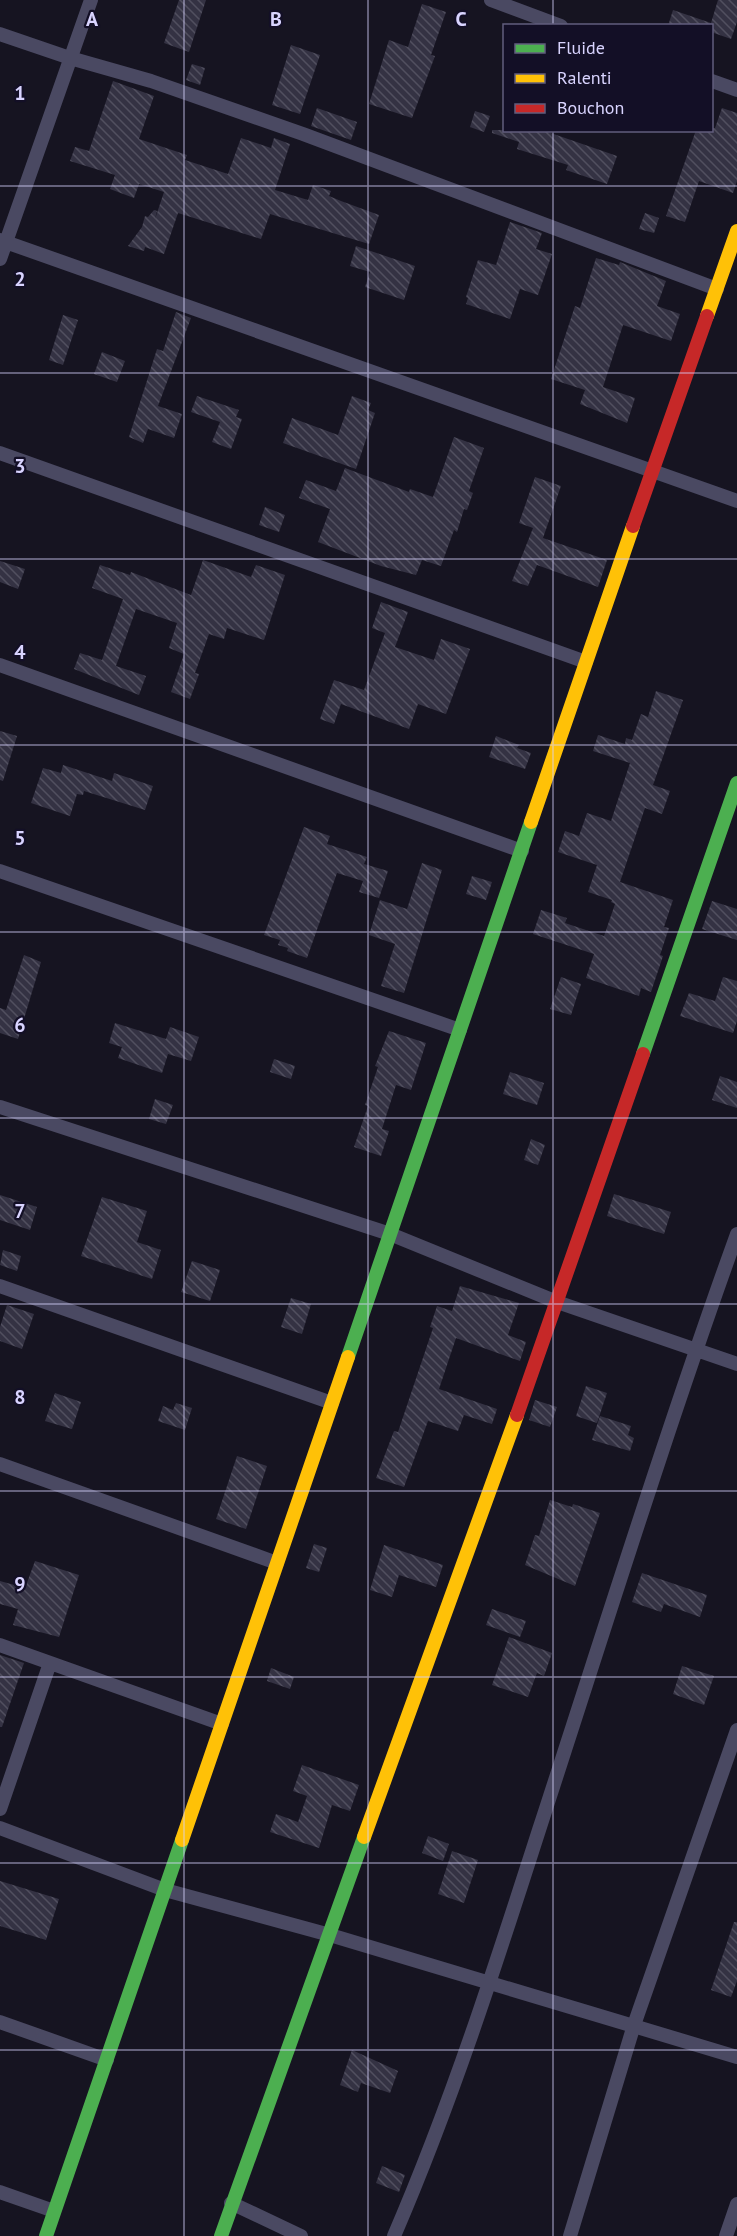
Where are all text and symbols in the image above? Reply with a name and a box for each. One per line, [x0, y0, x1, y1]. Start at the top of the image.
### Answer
text: A [86, 6, 99, 32]
text: B [270, 6, 282, 32]
text: C [455, 6, 467, 32]
legend [503, 24, 713, 132]
text: Fluide [557, 36, 605, 59]
text: Ralenti [557, 66, 612, 89]
text: 1 [14, 80, 26, 106]
text: Bouchon [557, 96, 624, 119]
text: 2 [14, 266, 26, 292]
text: 3 [14, 453, 26, 479]
text: 4 [14, 639, 26, 665]
text: 5 [14, 825, 26, 851]
text: 6 [14, 1012, 26, 1038]
text: 7 [14, 1198, 26, 1224]
text: 8 [14, 1384, 26, 1410]
text: 9 [14, 1571, 26, 1597]

